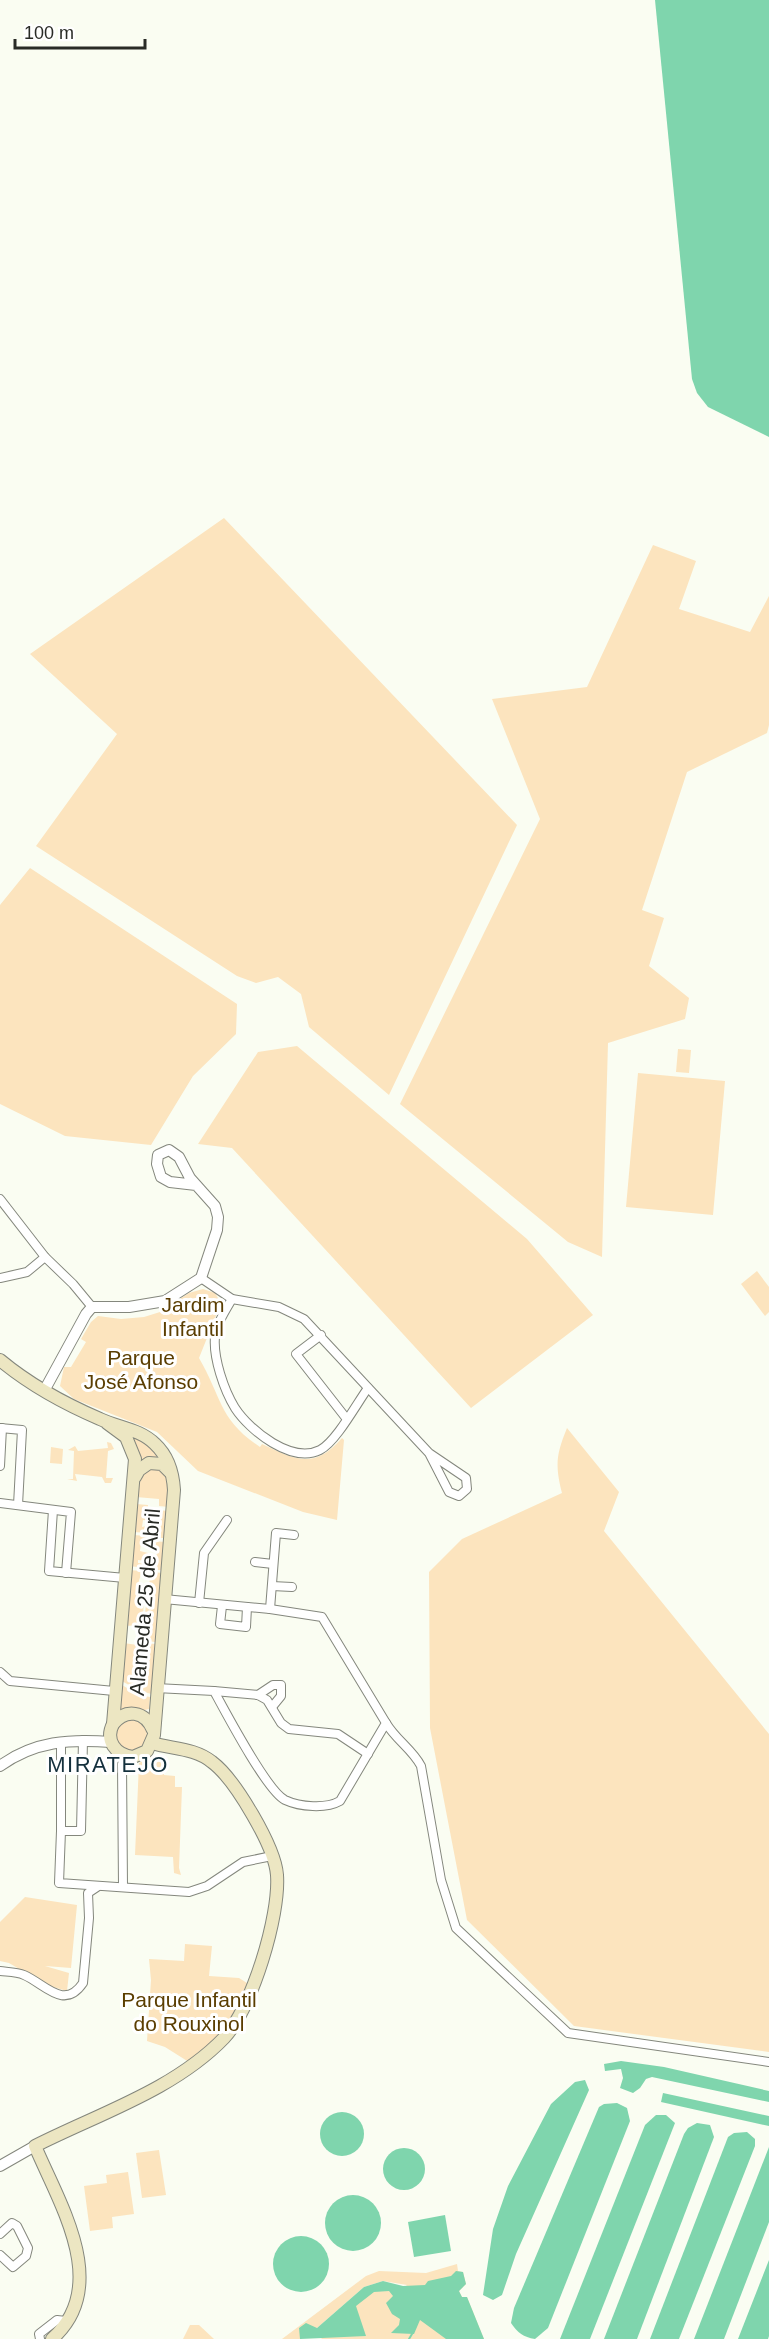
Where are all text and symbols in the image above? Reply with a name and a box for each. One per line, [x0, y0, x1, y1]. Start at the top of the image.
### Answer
scale bar [15, 12, 146, 50]
text: 100 m [24, 23, 74, 43]
park label: Jardim Infantil [161, 1293, 225, 1340]
park label: Parque José Afonso [84, 1346, 198, 1393]
street label: Alameda 25 de Abril [125, 1507, 164, 1697]
district label: MIRATEJO [47, 1752, 169, 1777]
park label: Parque Infantil do Rouxinol [121, 1988, 257, 2035]

